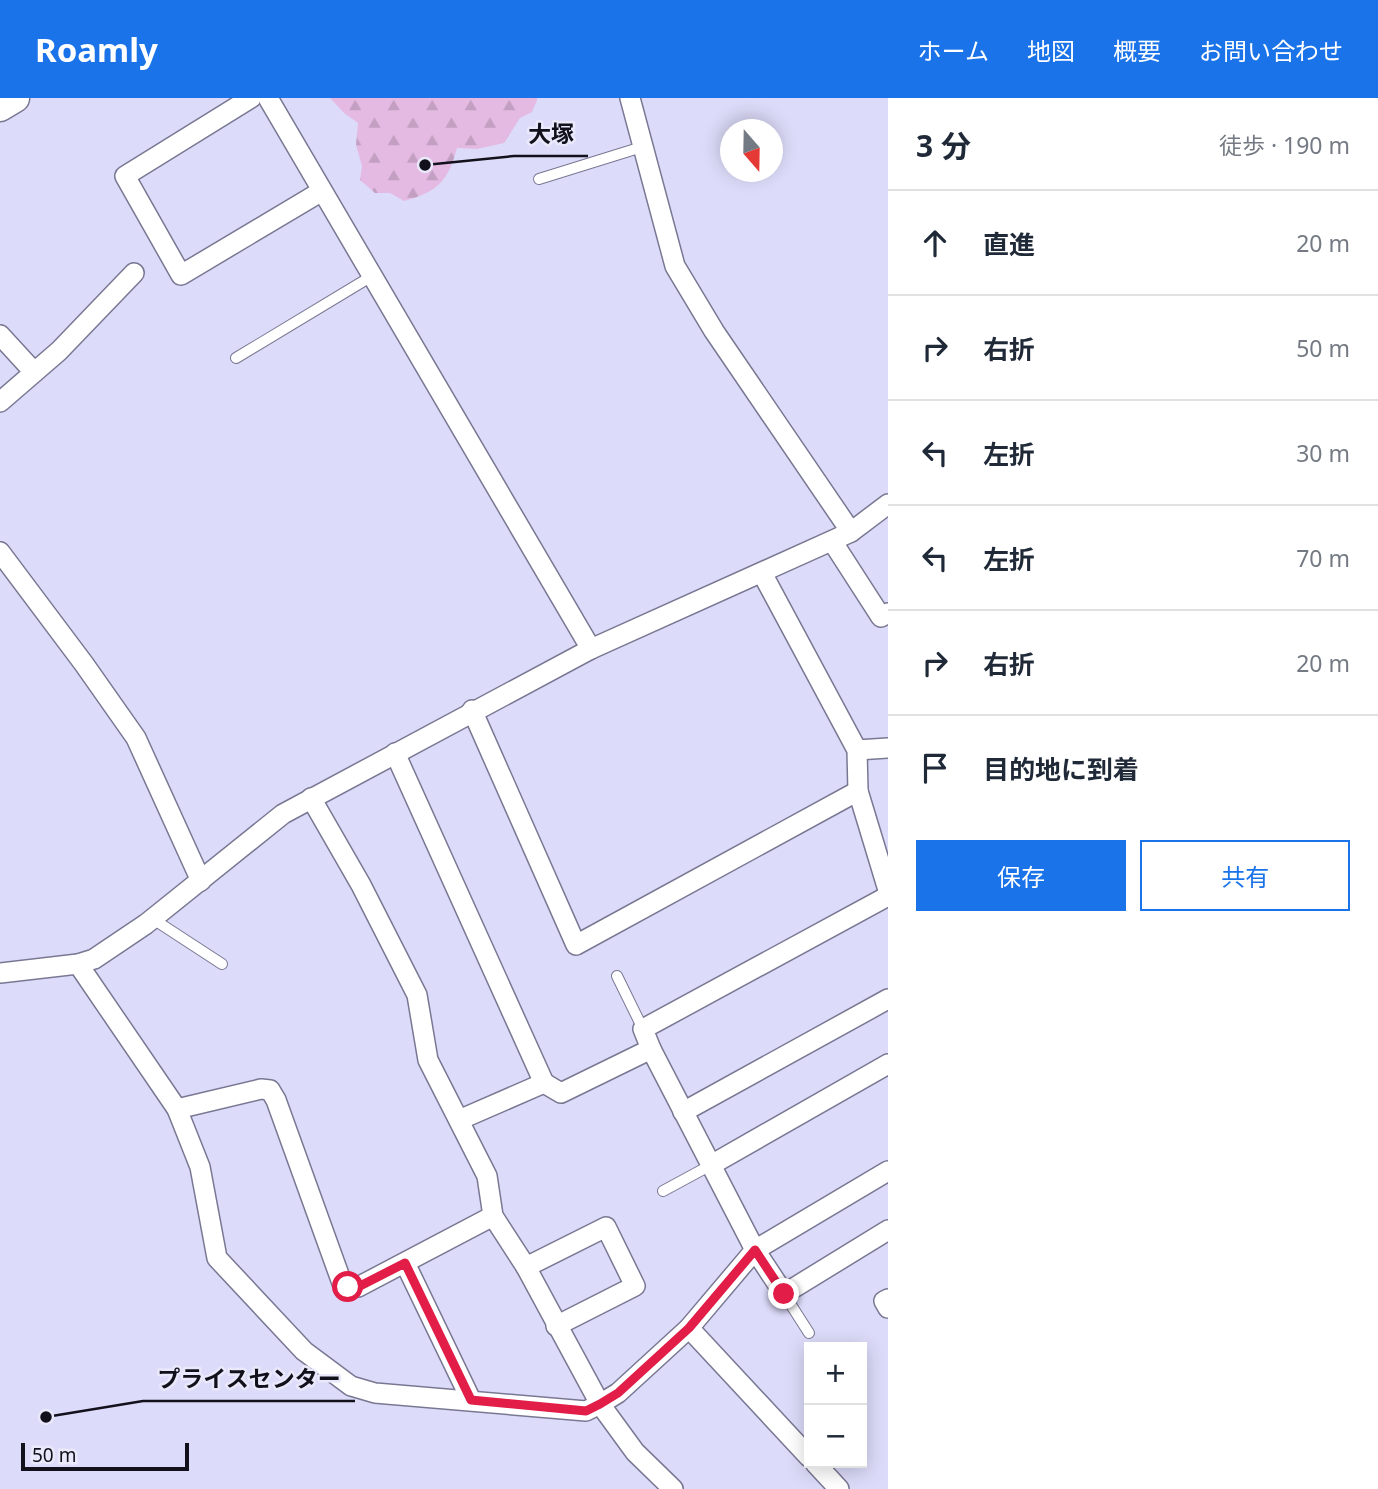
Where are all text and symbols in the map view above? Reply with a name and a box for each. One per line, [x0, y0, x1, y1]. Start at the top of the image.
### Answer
text: Roamly [35, 27, 158, 72]
text: ホーム [918, 34, 989, 67]
text: 地図 [1027, 34, 1075, 67]
text: 概要 [1113, 34, 1161, 67]
text: お問い合わせ [1199, 34, 1343, 67]
callout: 大塚 [514, 112, 588, 156]
text: 大塚 [528, 117, 574, 149]
north arrow [720, 119, 783, 182]
text: 3 分 [916, 125, 971, 166]
text: 徒歩 · 190 m [1219, 129, 1350, 161]
icon: ahead [916, 224, 954, 262]
text: 直進 [983, 226, 1035, 262]
text: 20 m [1296, 227, 1350, 259]
icon: right [916, 329, 954, 367]
text: 右折 [983, 331, 1035, 367]
text: 50 m [1296, 332, 1350, 364]
icon: left [916, 434, 954, 472]
text: 左折 [983, 436, 1035, 472]
text: 30 m [1296, 437, 1350, 469]
icon: left [916, 539, 954, 577]
text: 左折 [983, 541, 1035, 577]
text: 70 m [1296, 542, 1350, 574]
icon: right [916, 644, 954, 682]
text: 右折 [983, 646, 1035, 682]
text: 20 m [1296, 647, 1350, 679]
icon: arrive [916, 749, 954, 787]
text: 目的地に到着 [983, 751, 1139, 787]
button: 保存 [916, 840, 1126, 911]
button: 共有 [1140, 840, 1350, 911]
route start [332, 1271, 363, 1302]
route end [768, 1278, 799, 1309]
map controls [804, 1342, 867, 1468]
button: + [804, 1342, 867, 1405]
callout: プライスセンター [143, 1357, 355, 1401]
text: プライスセンター [157, 1362, 341, 1394]
button: − [804, 1405, 867, 1468]
scale bar [21, 1440, 189, 1472]
text: 50 m [32, 1442, 76, 1468]

